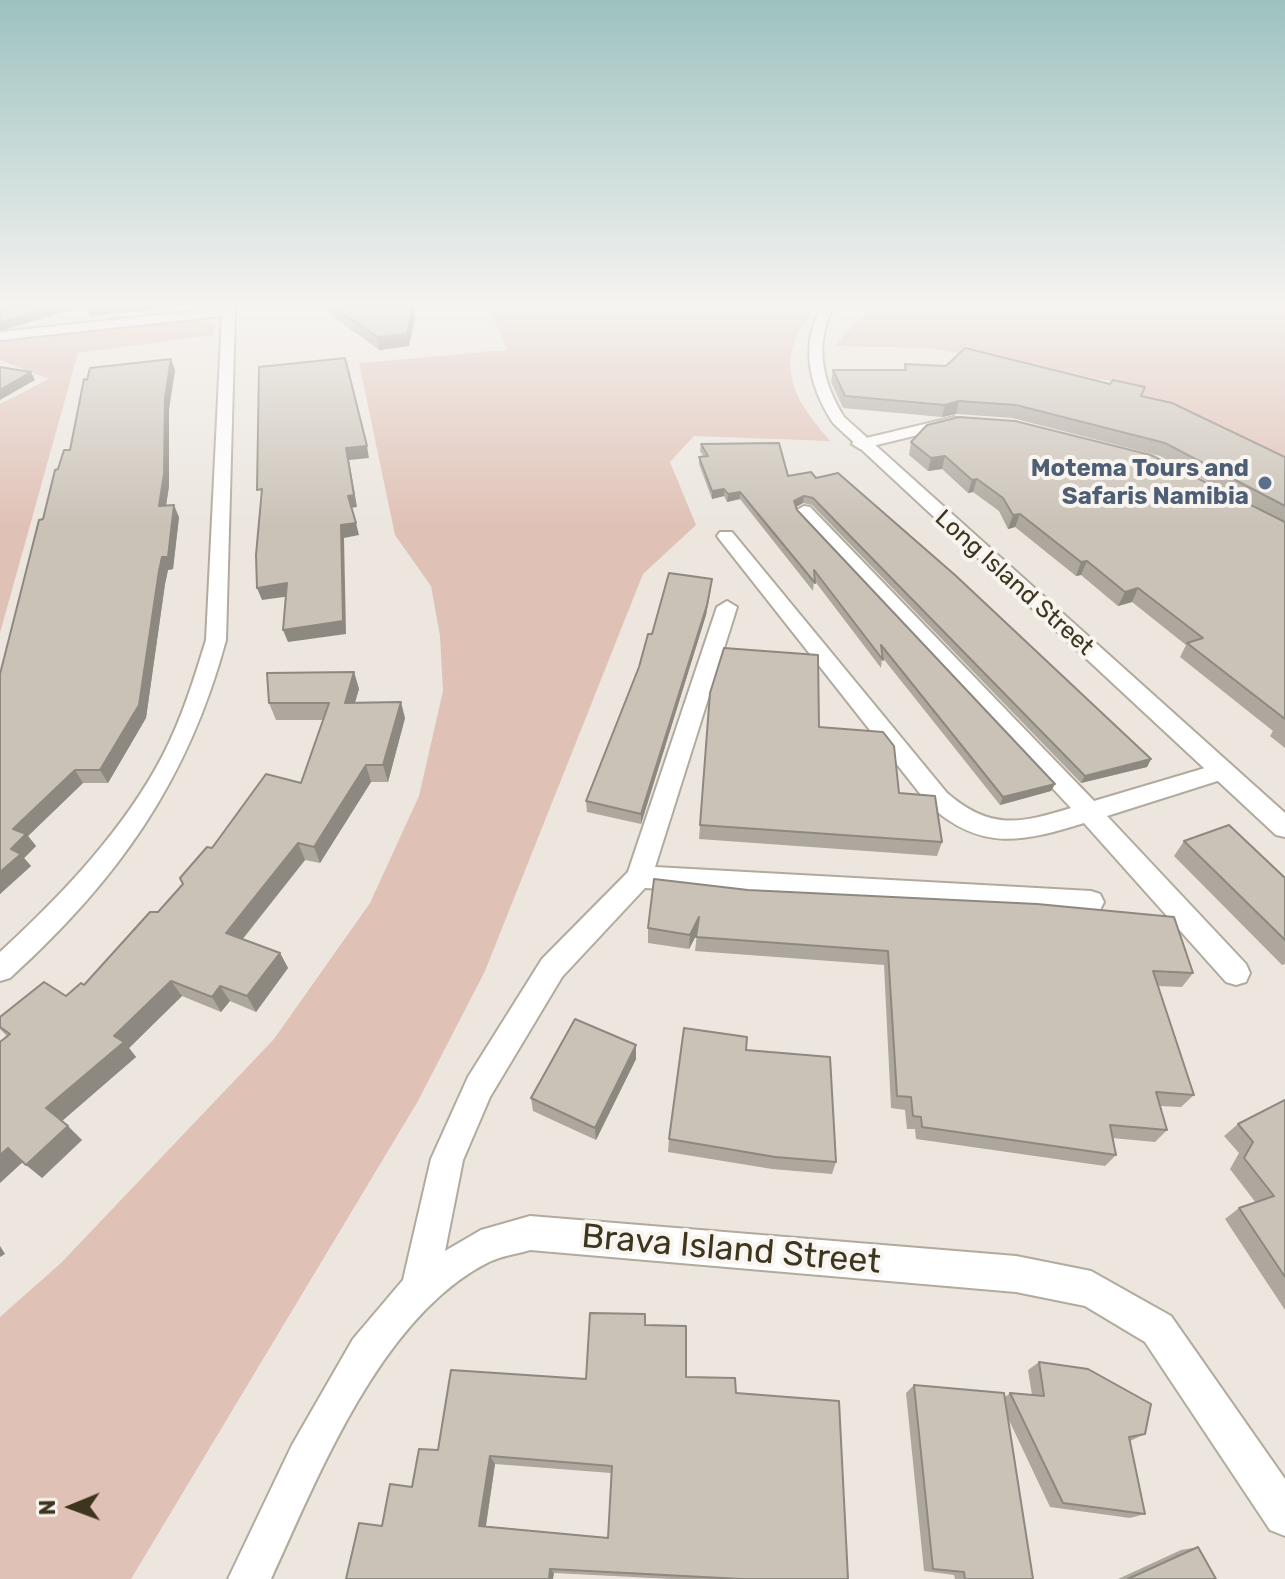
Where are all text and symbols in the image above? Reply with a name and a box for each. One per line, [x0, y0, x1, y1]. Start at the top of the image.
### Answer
place label: Motema Tours and Safaris Namibia [1031, 455, 1249, 511]
marker: Motema Tours and Safaris Namibia [1256, 474, 1274, 492]
street label: Long Island Street [929, 504, 1099, 662]
street label: Brava Island Street [580, 1217, 882, 1283]
north arrow [32, 1467, 112, 1547]
text: N [34, 1499, 61, 1516]

